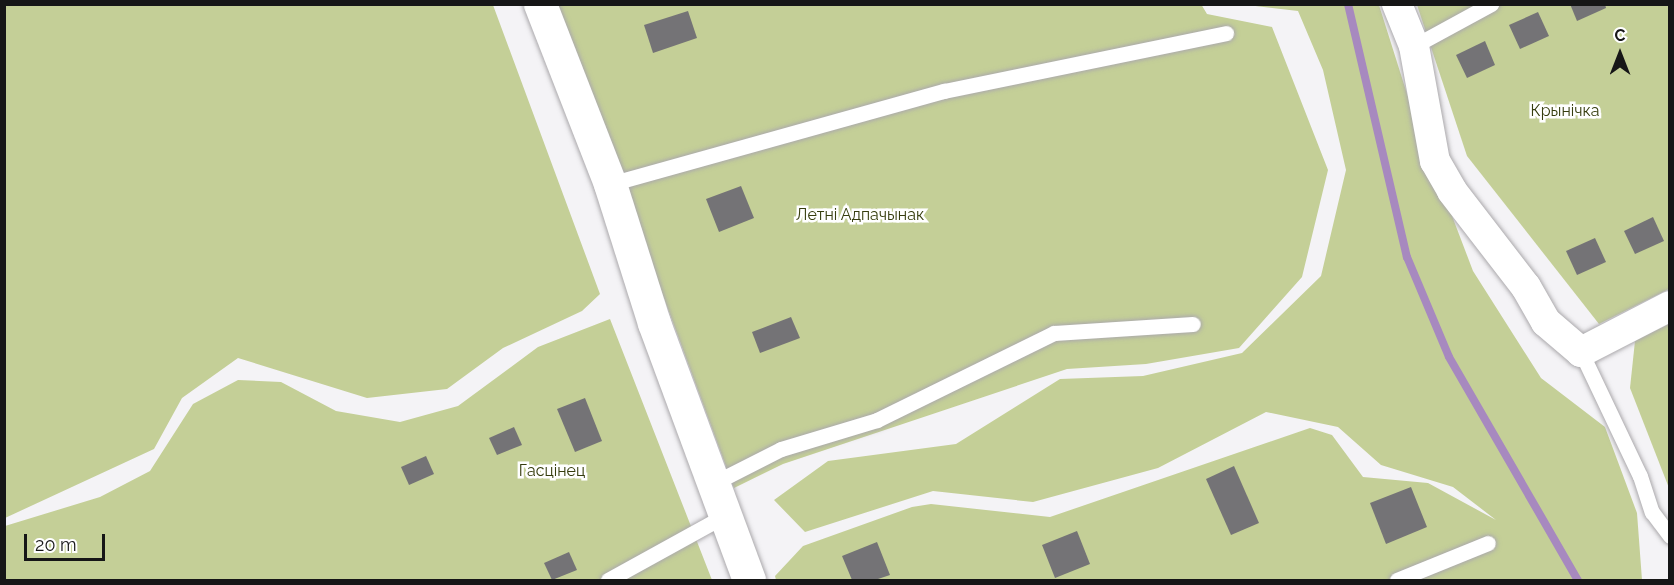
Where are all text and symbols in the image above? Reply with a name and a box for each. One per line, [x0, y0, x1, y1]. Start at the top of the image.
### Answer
north arrow [1590, 24, 1650, 84]
text: С [1615, 26, 1625, 45]
park label: Крынічка [1531, 101, 1599, 121]
park label: Летні Адпачынак [796, 205, 924, 225]
park label: Гасцінец [519, 461, 585, 481]
scale bar [27, 522, 108, 560]
text: 20 m [35, 534, 77, 555]

